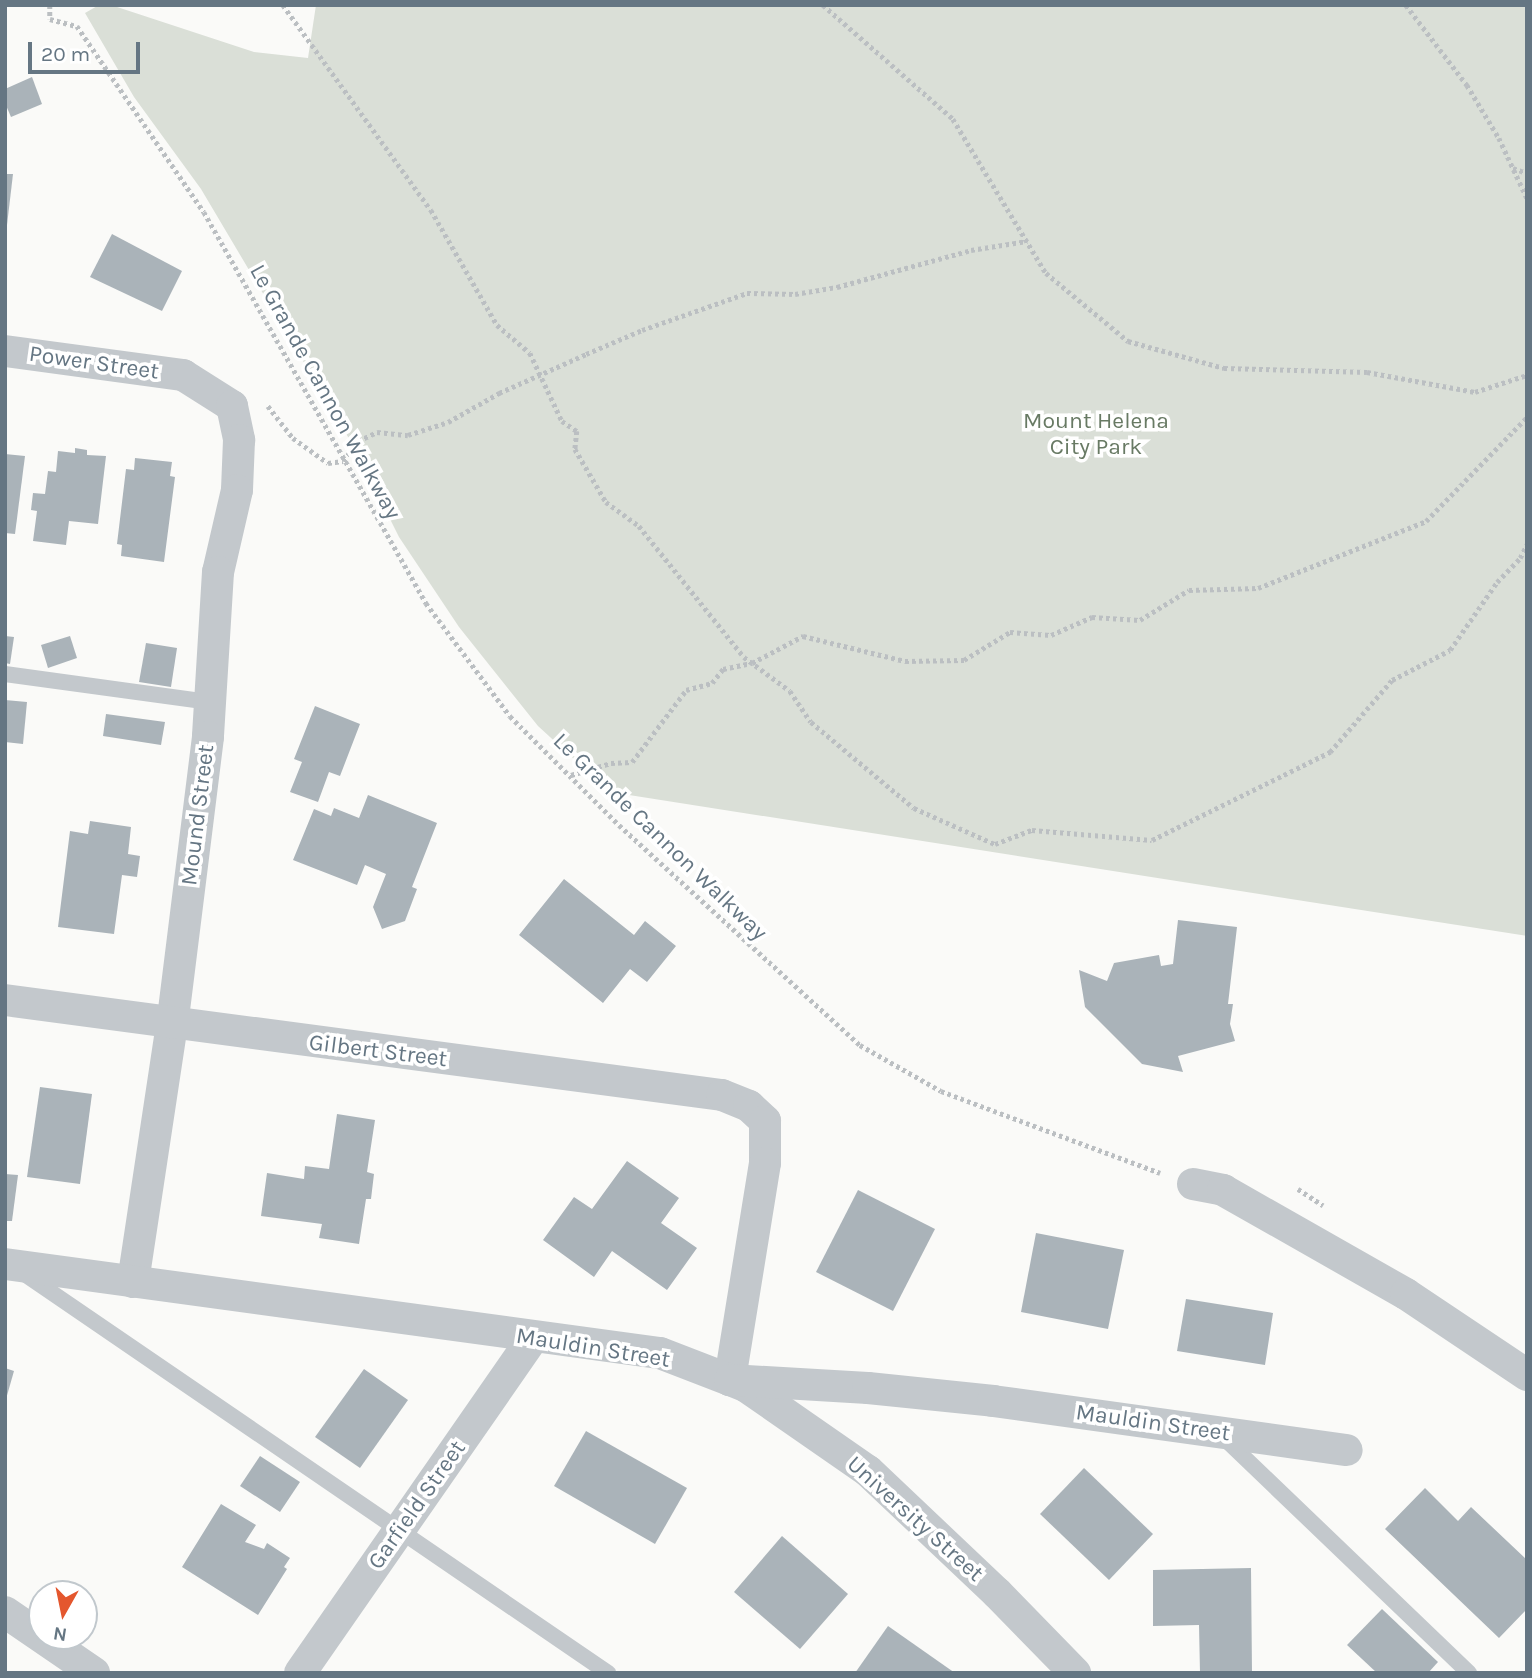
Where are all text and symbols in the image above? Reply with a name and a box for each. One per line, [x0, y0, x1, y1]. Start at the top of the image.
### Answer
scale bar [32, 28, 144, 72]
text: 20 m [41, 42, 90, 66]
street label: Le Grande Cannon Walkway [243, 260, 407, 524]
street label: Power Street [27, 340, 161, 386]
park label: Mount Helena City Park [1023, 407, 1169, 461]
street label: Le Grande Cannon Walkway [547, 727, 773, 947]
street label: Mound Street [176, 743, 220, 887]
street label: Gilbert Street [307, 1029, 449, 1073]
street label: Mauldin Street [514, 1322, 672, 1374]
street label: Mauldin Street [1074, 1399, 1232, 1447]
street label: Garfield Street [362, 1435, 472, 1575]
street label: University Street [841, 1450, 989, 1588]
north arrow [28, 1580, 98, 1650]
text: N [52, 1622, 68, 1646]

